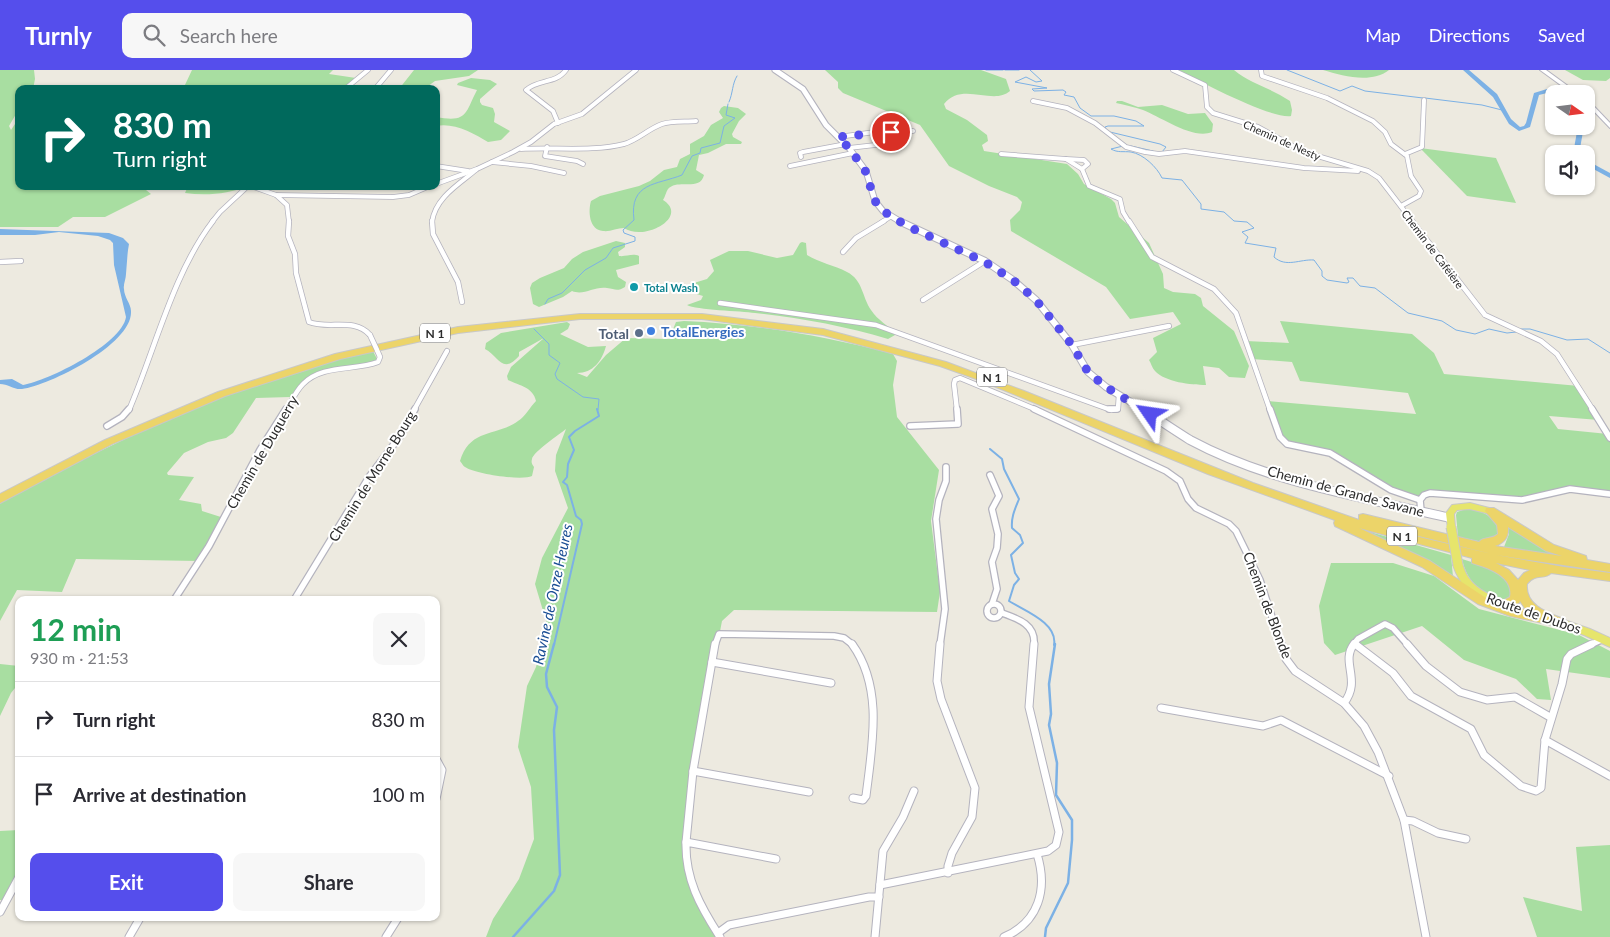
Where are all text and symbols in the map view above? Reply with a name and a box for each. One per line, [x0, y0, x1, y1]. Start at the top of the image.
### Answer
search box [122, 13, 472, 58]
text: Turnly [25, 21, 92, 50]
icon: search [140, 21, 168, 49]
text: Search here [180, 24, 278, 47]
text: Map [1365, 24, 1401, 46]
text: Directions [1429, 24, 1510, 46]
text: Saved [1538, 24, 1585, 46]
north arrow [1545, 85, 1595, 135]
map controls [1545, 85, 1595, 195]
text: 830 m [113, 103, 212, 145]
icon: right [30, 105, 95, 170]
pin [870, 111, 912, 153]
street label: Chemin de Nesty [1241, 117, 1323, 163]
icon: arrive [877, 118, 905, 146]
text: Turn right [113, 145, 207, 172]
button: sound [1545, 145, 1595, 195]
street label: Chemin de Caféière [1399, 207, 1467, 291]
marker: Total Wash [628, 281, 640, 293]
place label: Total Wash [644, 281, 698, 294]
place label: TotalEnergies [661, 323, 744, 340]
road number: N 1 [420, 324, 450, 342]
place label: Total [599, 325, 629, 342]
marker: TotalEnergies [645, 325, 657, 337]
marker: Total [633, 327, 645, 339]
road number: N 1 [977, 368, 1007, 386]
position arrow [1123, 387, 1175, 439]
street label: Chemin de Duquerry [223, 391, 302, 512]
street label: Chemin de Morne Bourg [325, 407, 419, 545]
street label: Chemin de Grande Savane [1266, 462, 1426, 520]
water label: Ravine de Onze Heures [528, 522, 576, 666]
road number: N 1 [1387, 526, 1417, 546]
street label: Chemin de Blonde [1240, 549, 1296, 661]
street label: Route de Dubos [1484, 589, 1584, 637]
text: 12 min [30, 611, 122, 647]
button: close [373, 613, 425, 665]
text: 930 m · 21:53 [30, 648, 129, 667]
icon: right [30, 705, 58, 733]
text: Turn right [73, 708, 155, 731]
text: 830 m [371, 708, 425, 731]
icon: arrive [30, 780, 58, 808]
text: Arrive at destination [73, 783, 246, 806]
text: 100 m [371, 783, 425, 806]
button: Exit [30, 853, 223, 911]
button: Share [233, 853, 425, 911]

